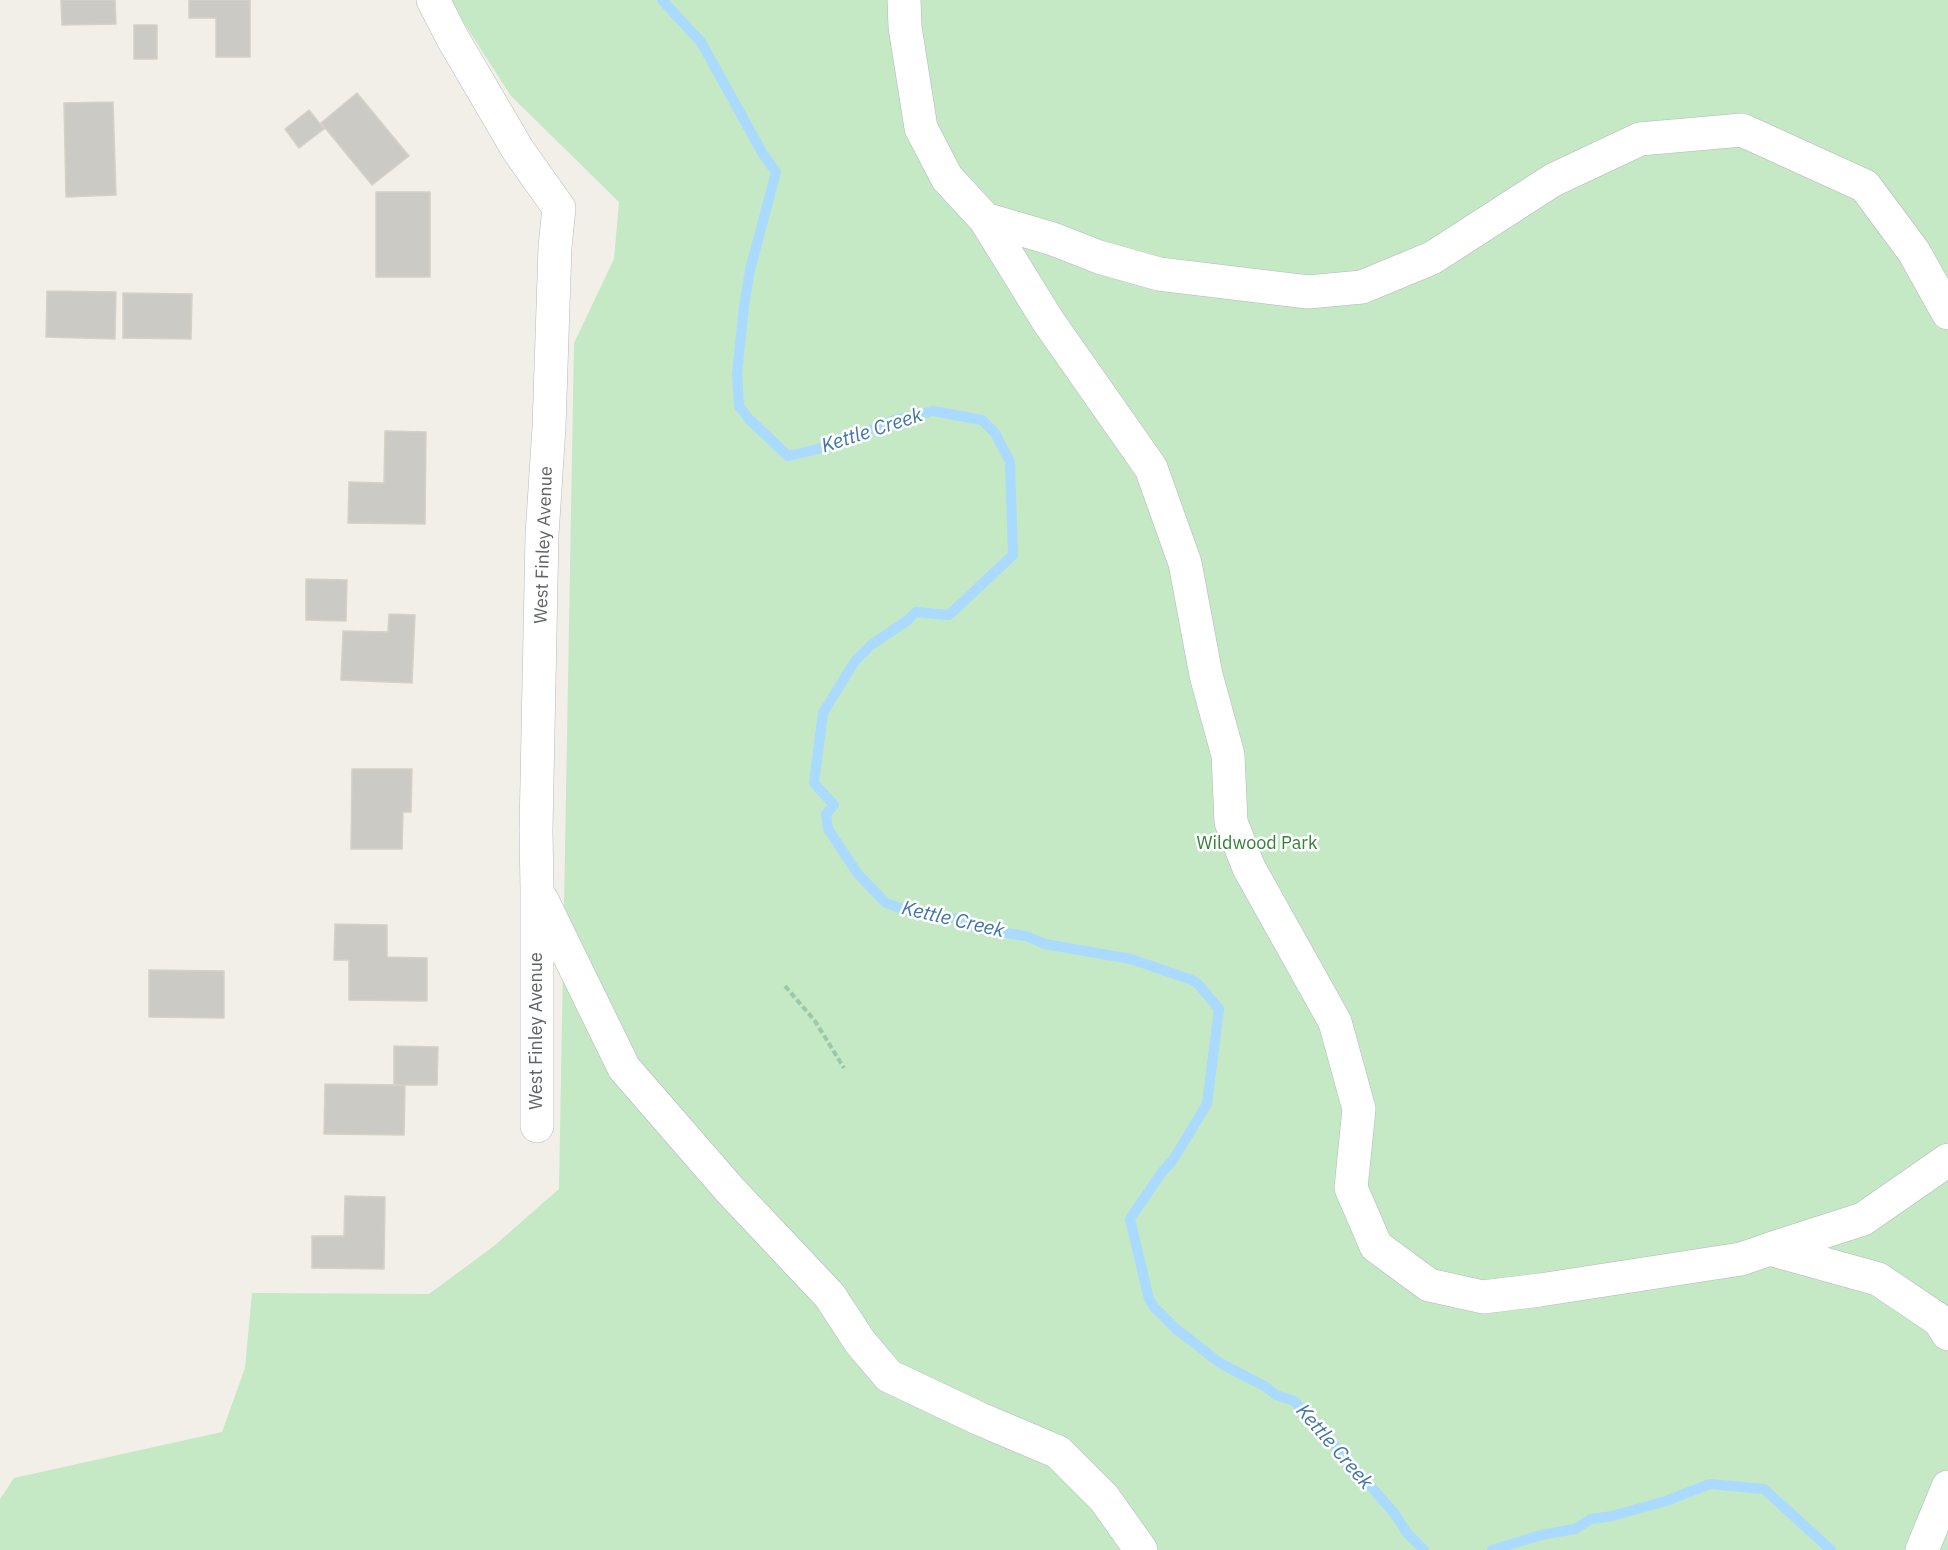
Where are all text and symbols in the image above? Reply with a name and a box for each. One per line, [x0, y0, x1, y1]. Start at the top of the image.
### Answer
water label: Kettle Creek [819, 403, 925, 459]
street label: West Finley Avenue [530, 466, 558, 624]
park label: Wildwood Park [1197, 833, 1317, 855]
water label: Kettle Creek [899, 897, 1007, 943]
street label: West Finley Avenue [526, 952, 548, 1110]
water label: Kettle Creek [1291, 1400, 1377, 1494]

